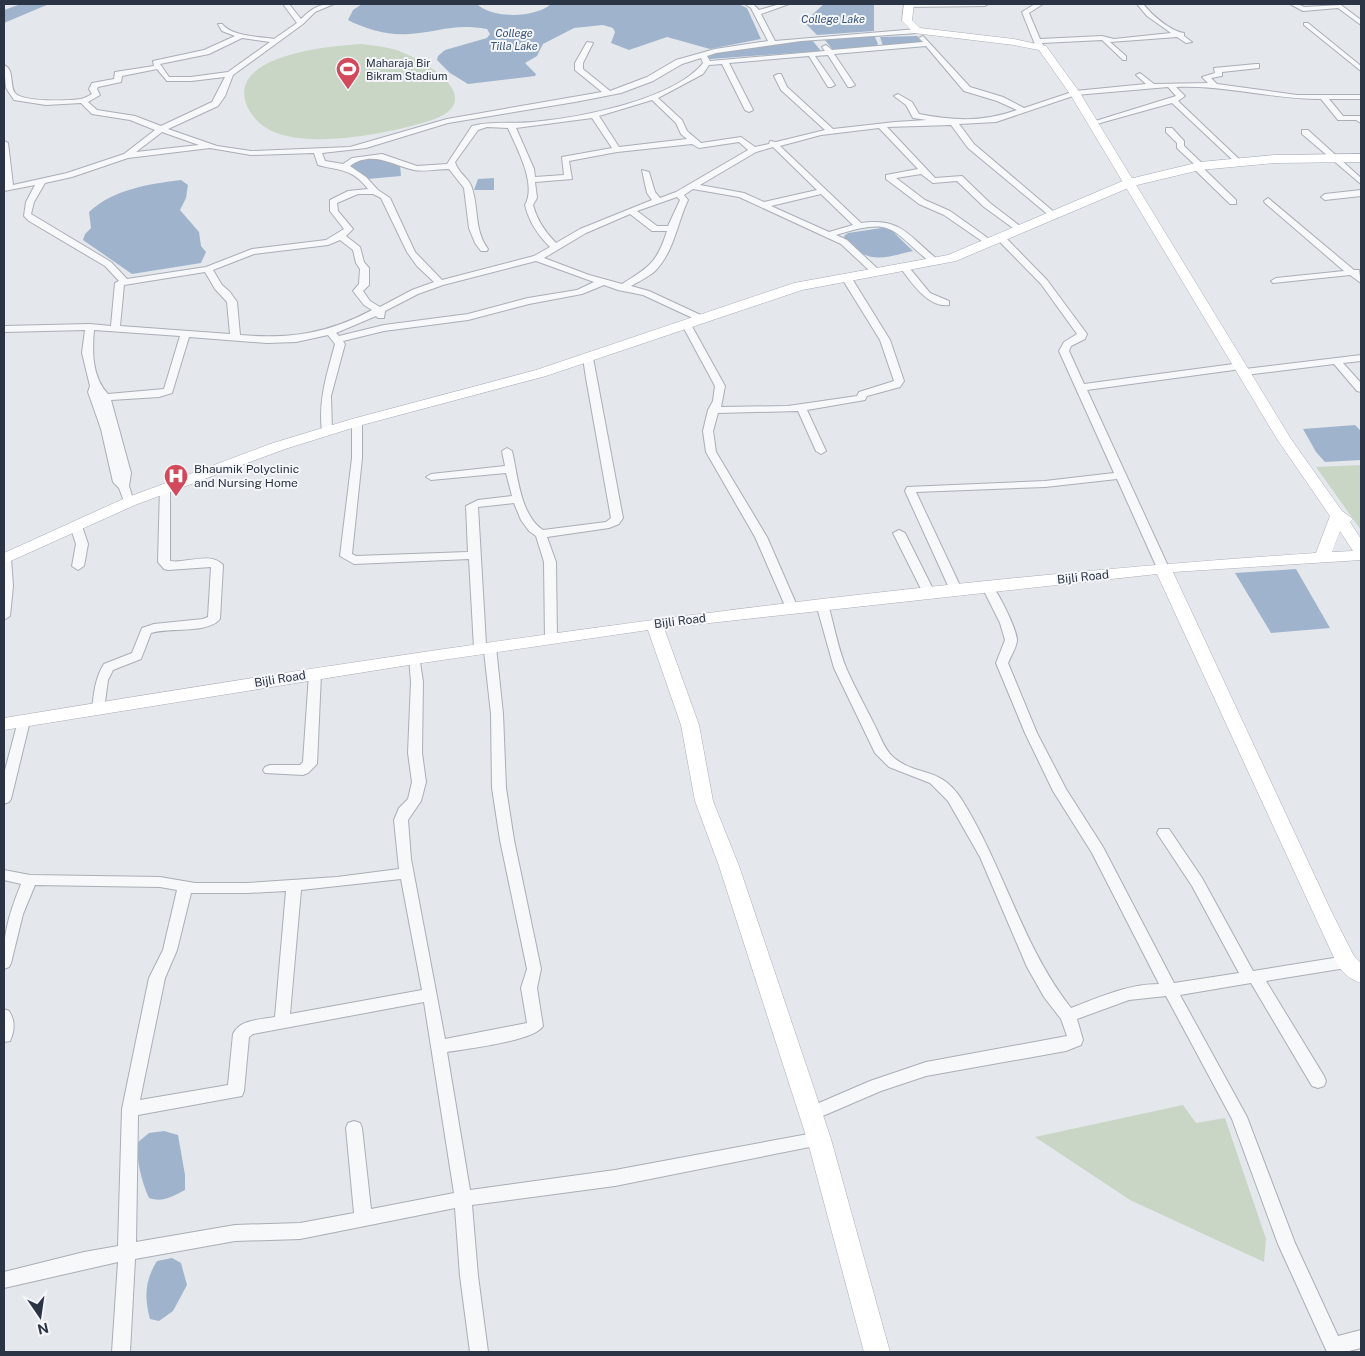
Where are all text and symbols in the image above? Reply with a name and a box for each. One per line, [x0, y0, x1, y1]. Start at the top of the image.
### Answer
water label: College Lake [801, 13, 865, 25]
water label: College Tilla Lake [490, 27, 538, 52]
sports icon: Maharaja Bir Bikram Stadium [335, 56, 361, 90]
place label: Maharaja Bir Bikram Stadium [366, 57, 448, 82]
place label: Bhaumik Polyclinic and Nursing Home [194, 462, 299, 490]
hospital icon: Bhaumik Polyclinic and Nursing Home [163, 463, 189, 497]
street label: Bijli Road [1056, 567, 1110, 587]
street label: Bijli Road [653, 611, 707, 631]
street label: Bijli Road [253, 668, 307, 690]
north arrow [15, 1291, 65, 1341]
text: N [36, 1320, 50, 1338]

